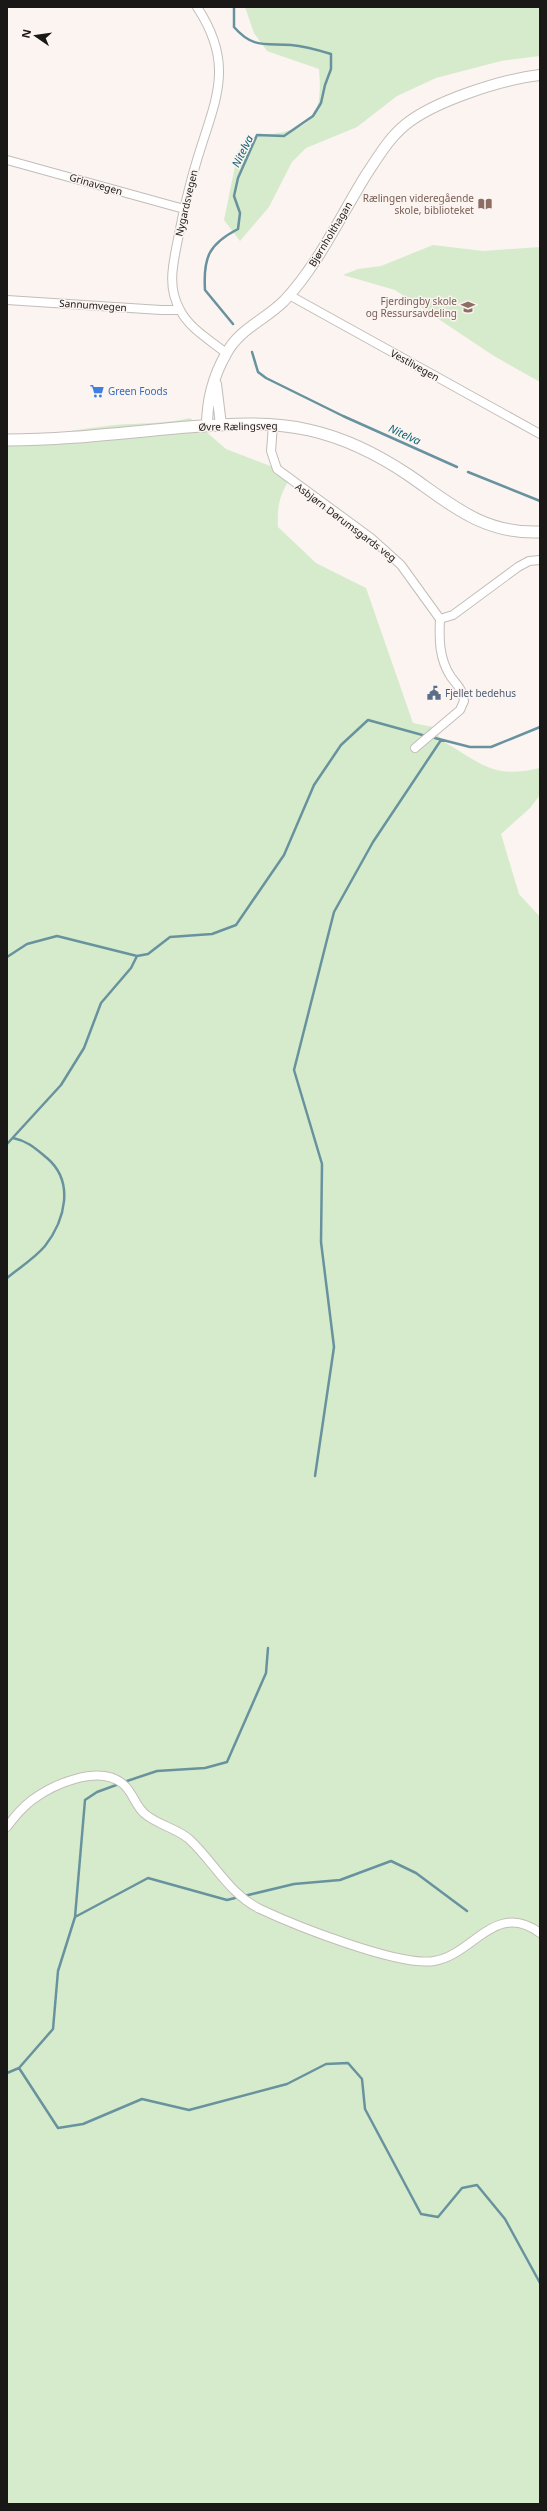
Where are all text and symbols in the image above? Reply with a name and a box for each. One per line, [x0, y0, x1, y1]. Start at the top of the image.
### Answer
north arrow [16, 16, 56, 56]
text: N [17, 28, 34, 40]
water label: Nitelva [228, 132, 257, 170]
street label: Nygardsvegen [172, 168, 200, 238]
street label: Grinavegen [68, 170, 124, 198]
place label: Rælingen videregående skole, biblioteket [363, 191, 474, 217]
library icon: Rælingen videregående skole, biblioteket [477, 196, 493, 212]
street label: Bjørnholthagan [305, 199, 355, 269]
place label: Fjerdingby skole og Ressursavdeling [366, 294, 457, 320]
street label: Sannumvegen [59, 296, 127, 314]
school or university icon: Fjerdingby skole og Ressursavdeling [460, 299, 476, 315]
street label: Vestlivegen [388, 346, 442, 384]
supermarket icon: Green Foods [89, 383, 105, 399]
place label: Green Foods [108, 384, 168, 398]
street label: Øvre Rælingsveg [198, 418, 278, 434]
water label: Nitelva [386, 420, 424, 448]
street label: Asbjørn Dørumsgards veg [293, 479, 399, 565]
public building icon: Fjellet bedehus [426, 685, 442, 701]
place label: Fjellet bedehus [445, 686, 516, 700]

